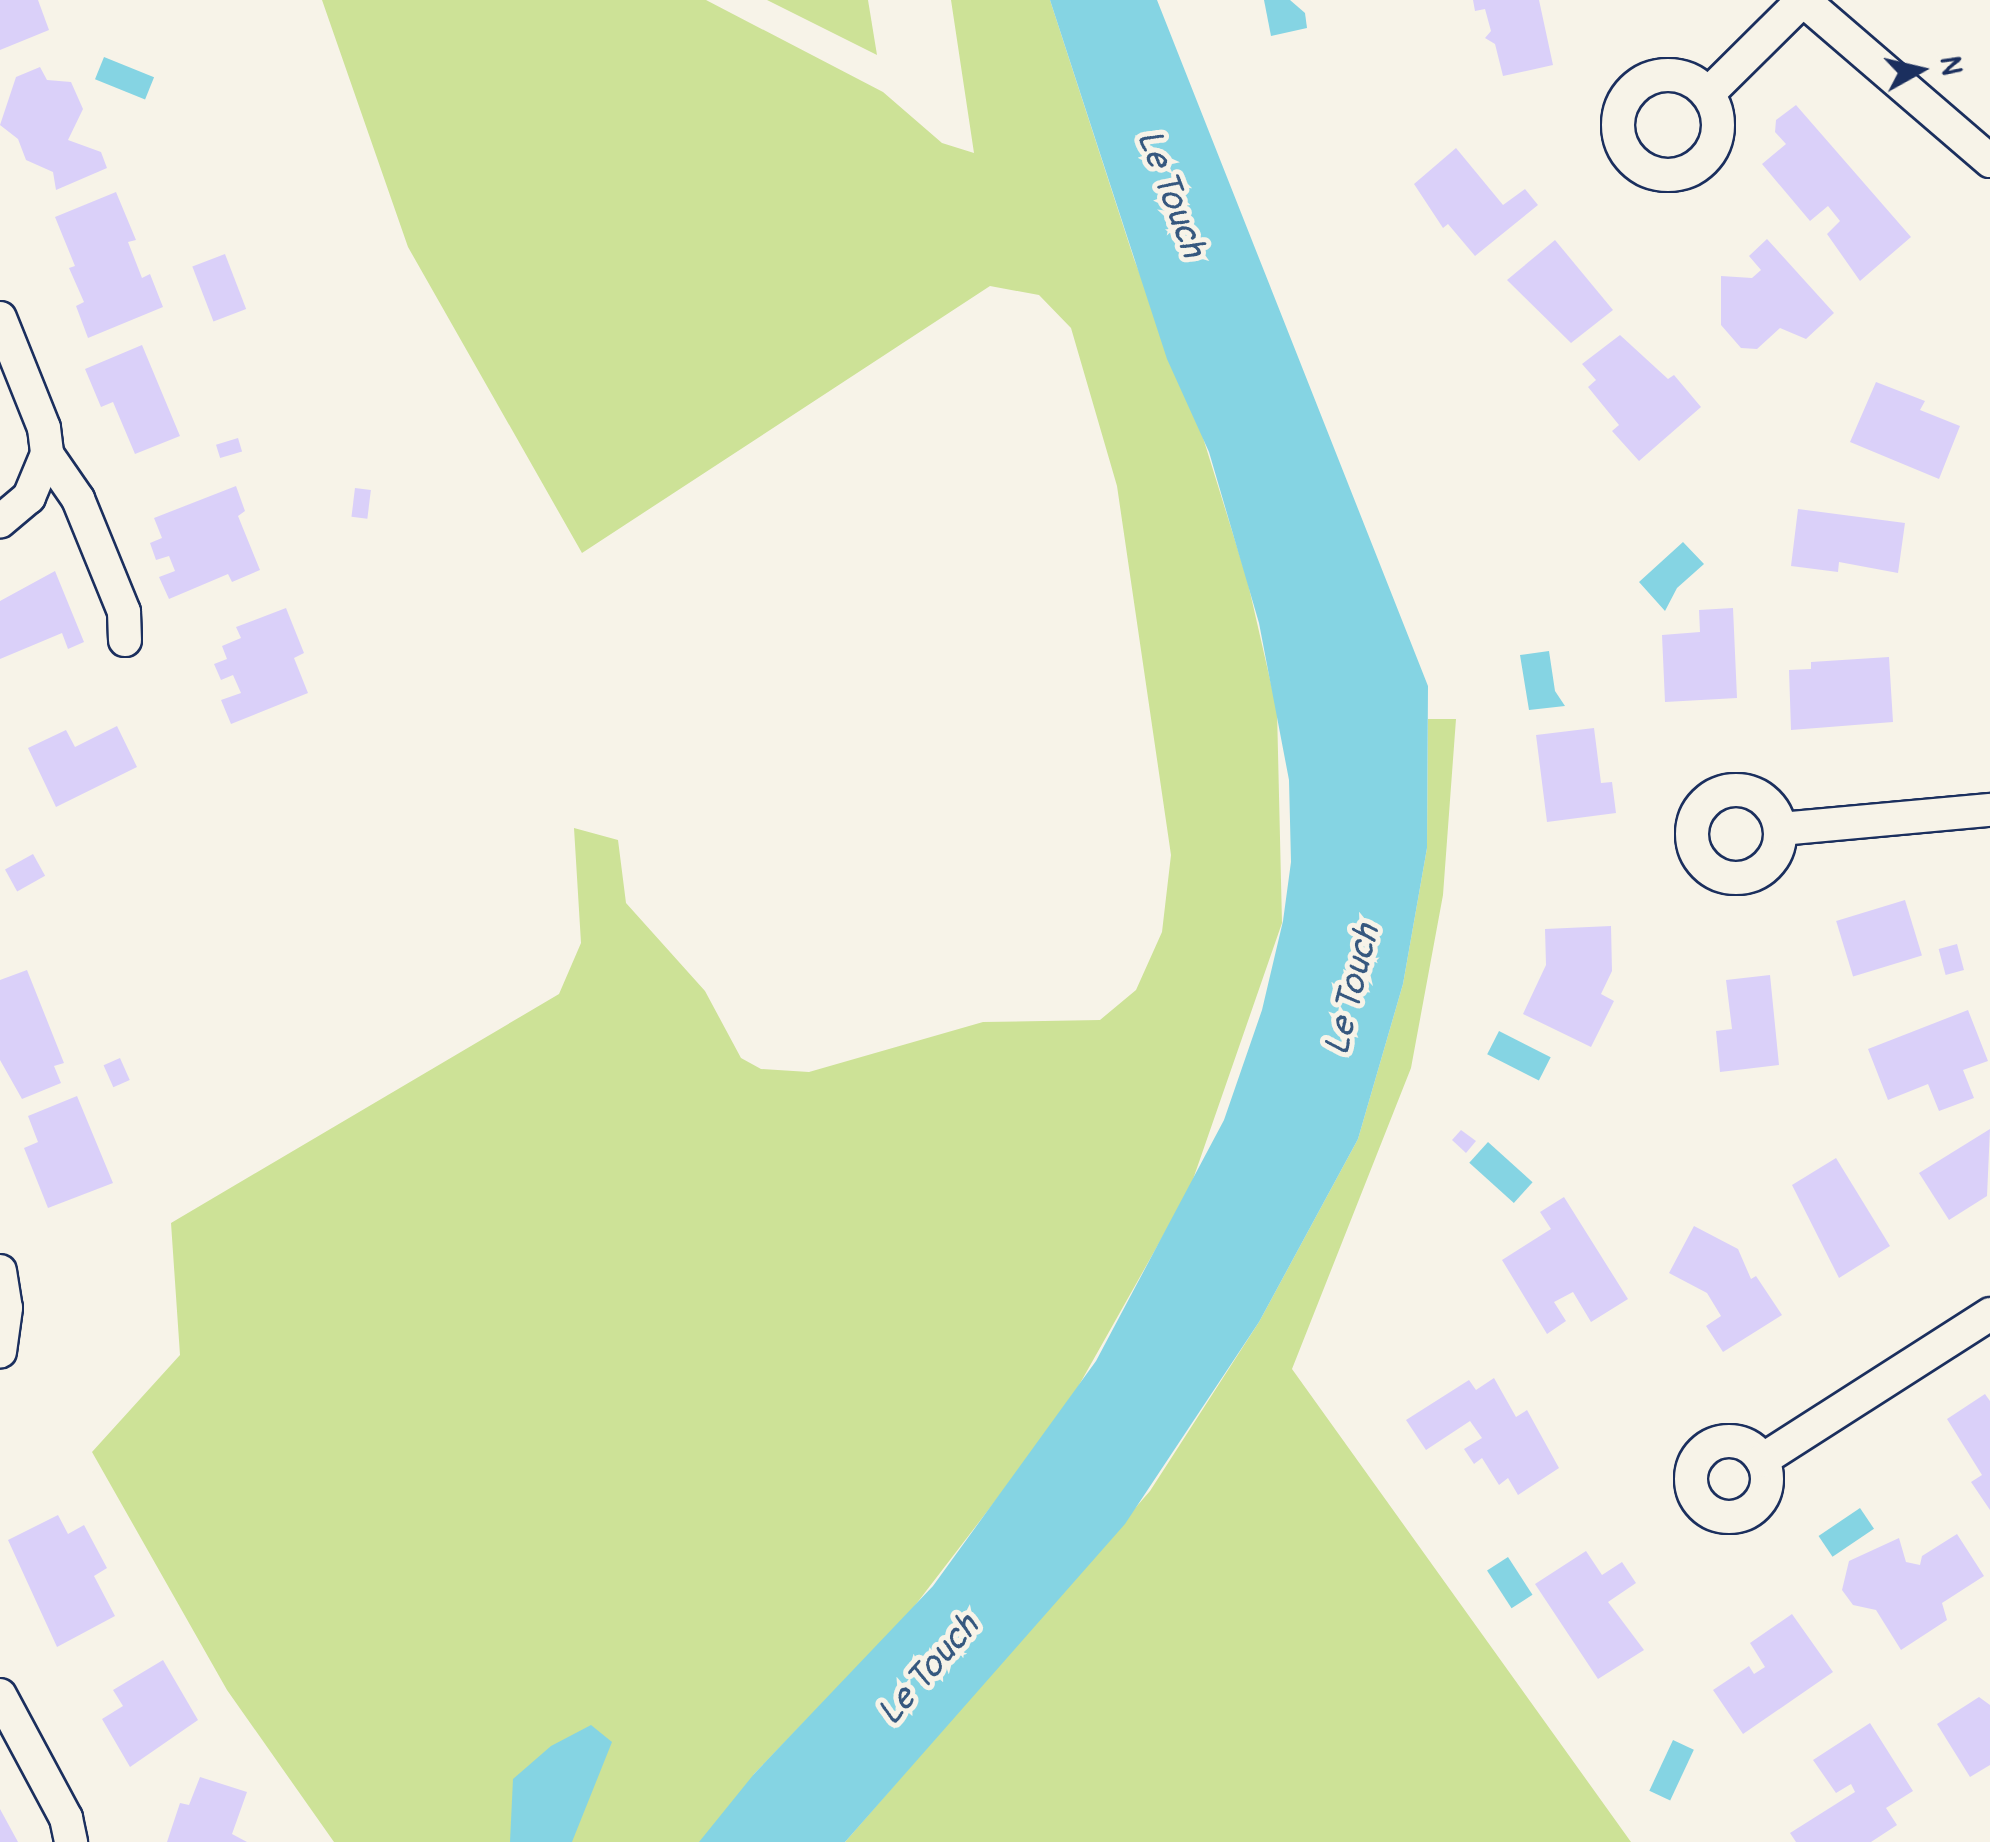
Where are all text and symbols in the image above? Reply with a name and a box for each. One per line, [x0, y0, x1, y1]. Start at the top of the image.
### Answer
north arrow [1870, 20, 1970, 120]
text: N [1932, 54, 1969, 78]
water label: Le Touch [1128, 123, 1214, 263]
water label: Le Touch [1316, 920, 1388, 1060]
water label: Le Touch [869, 1606, 987, 1734]

